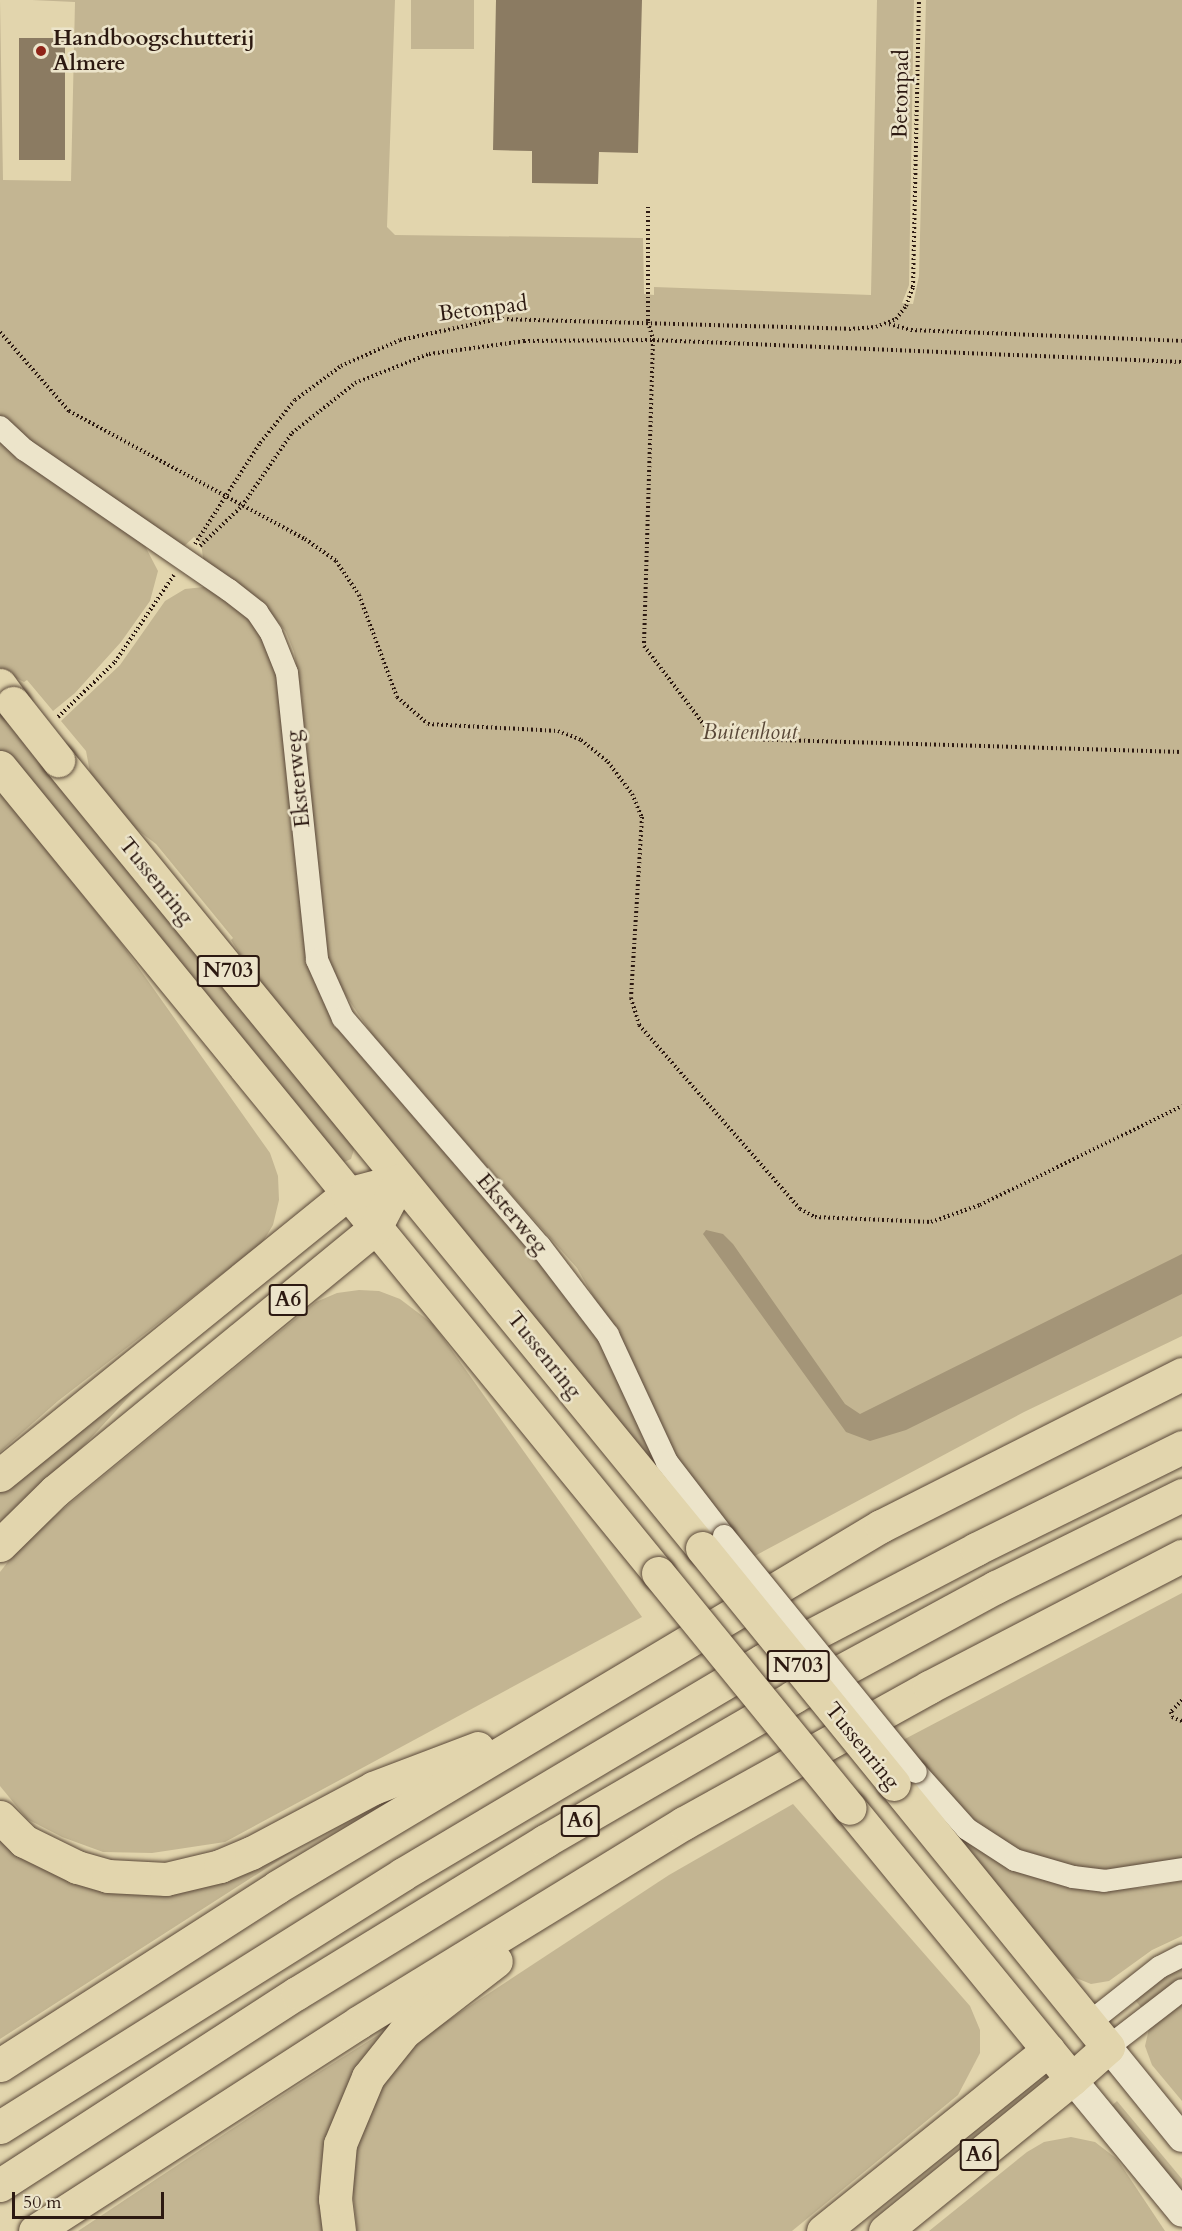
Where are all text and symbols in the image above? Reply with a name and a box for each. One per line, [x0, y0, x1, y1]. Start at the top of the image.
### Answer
place label: Handboogschutterij Almere [53, 25, 255, 76]
marker: Handboogschutterij Almere [34, 44, 48, 58]
street label: Betonpad [887, 49, 915, 139]
street label: Betonpad [437, 290, 529, 328]
park label: Buitenhout [702, 720, 798, 746]
street label: Eksterweg [280, 729, 316, 829]
street label: Tussenring [113, 832, 199, 930]
road number: N703 [196, 953, 260, 989]
street label: Eksterweg [471, 1168, 553, 1260]
road number: A6 [268, 1282, 308, 1318]
street label: Tussenring [501, 1306, 587, 1404]
road number: N703 [766, 1648, 830, 1684]
street label: Tussenring [819, 1697, 905, 1795]
road number: A6 [560, 1803, 600, 1839]
road number: A6 [960, 2137, 998, 2173]
scale bar [15, 2180, 166, 2218]
text: 50 m [23, 2190, 62, 2215]

